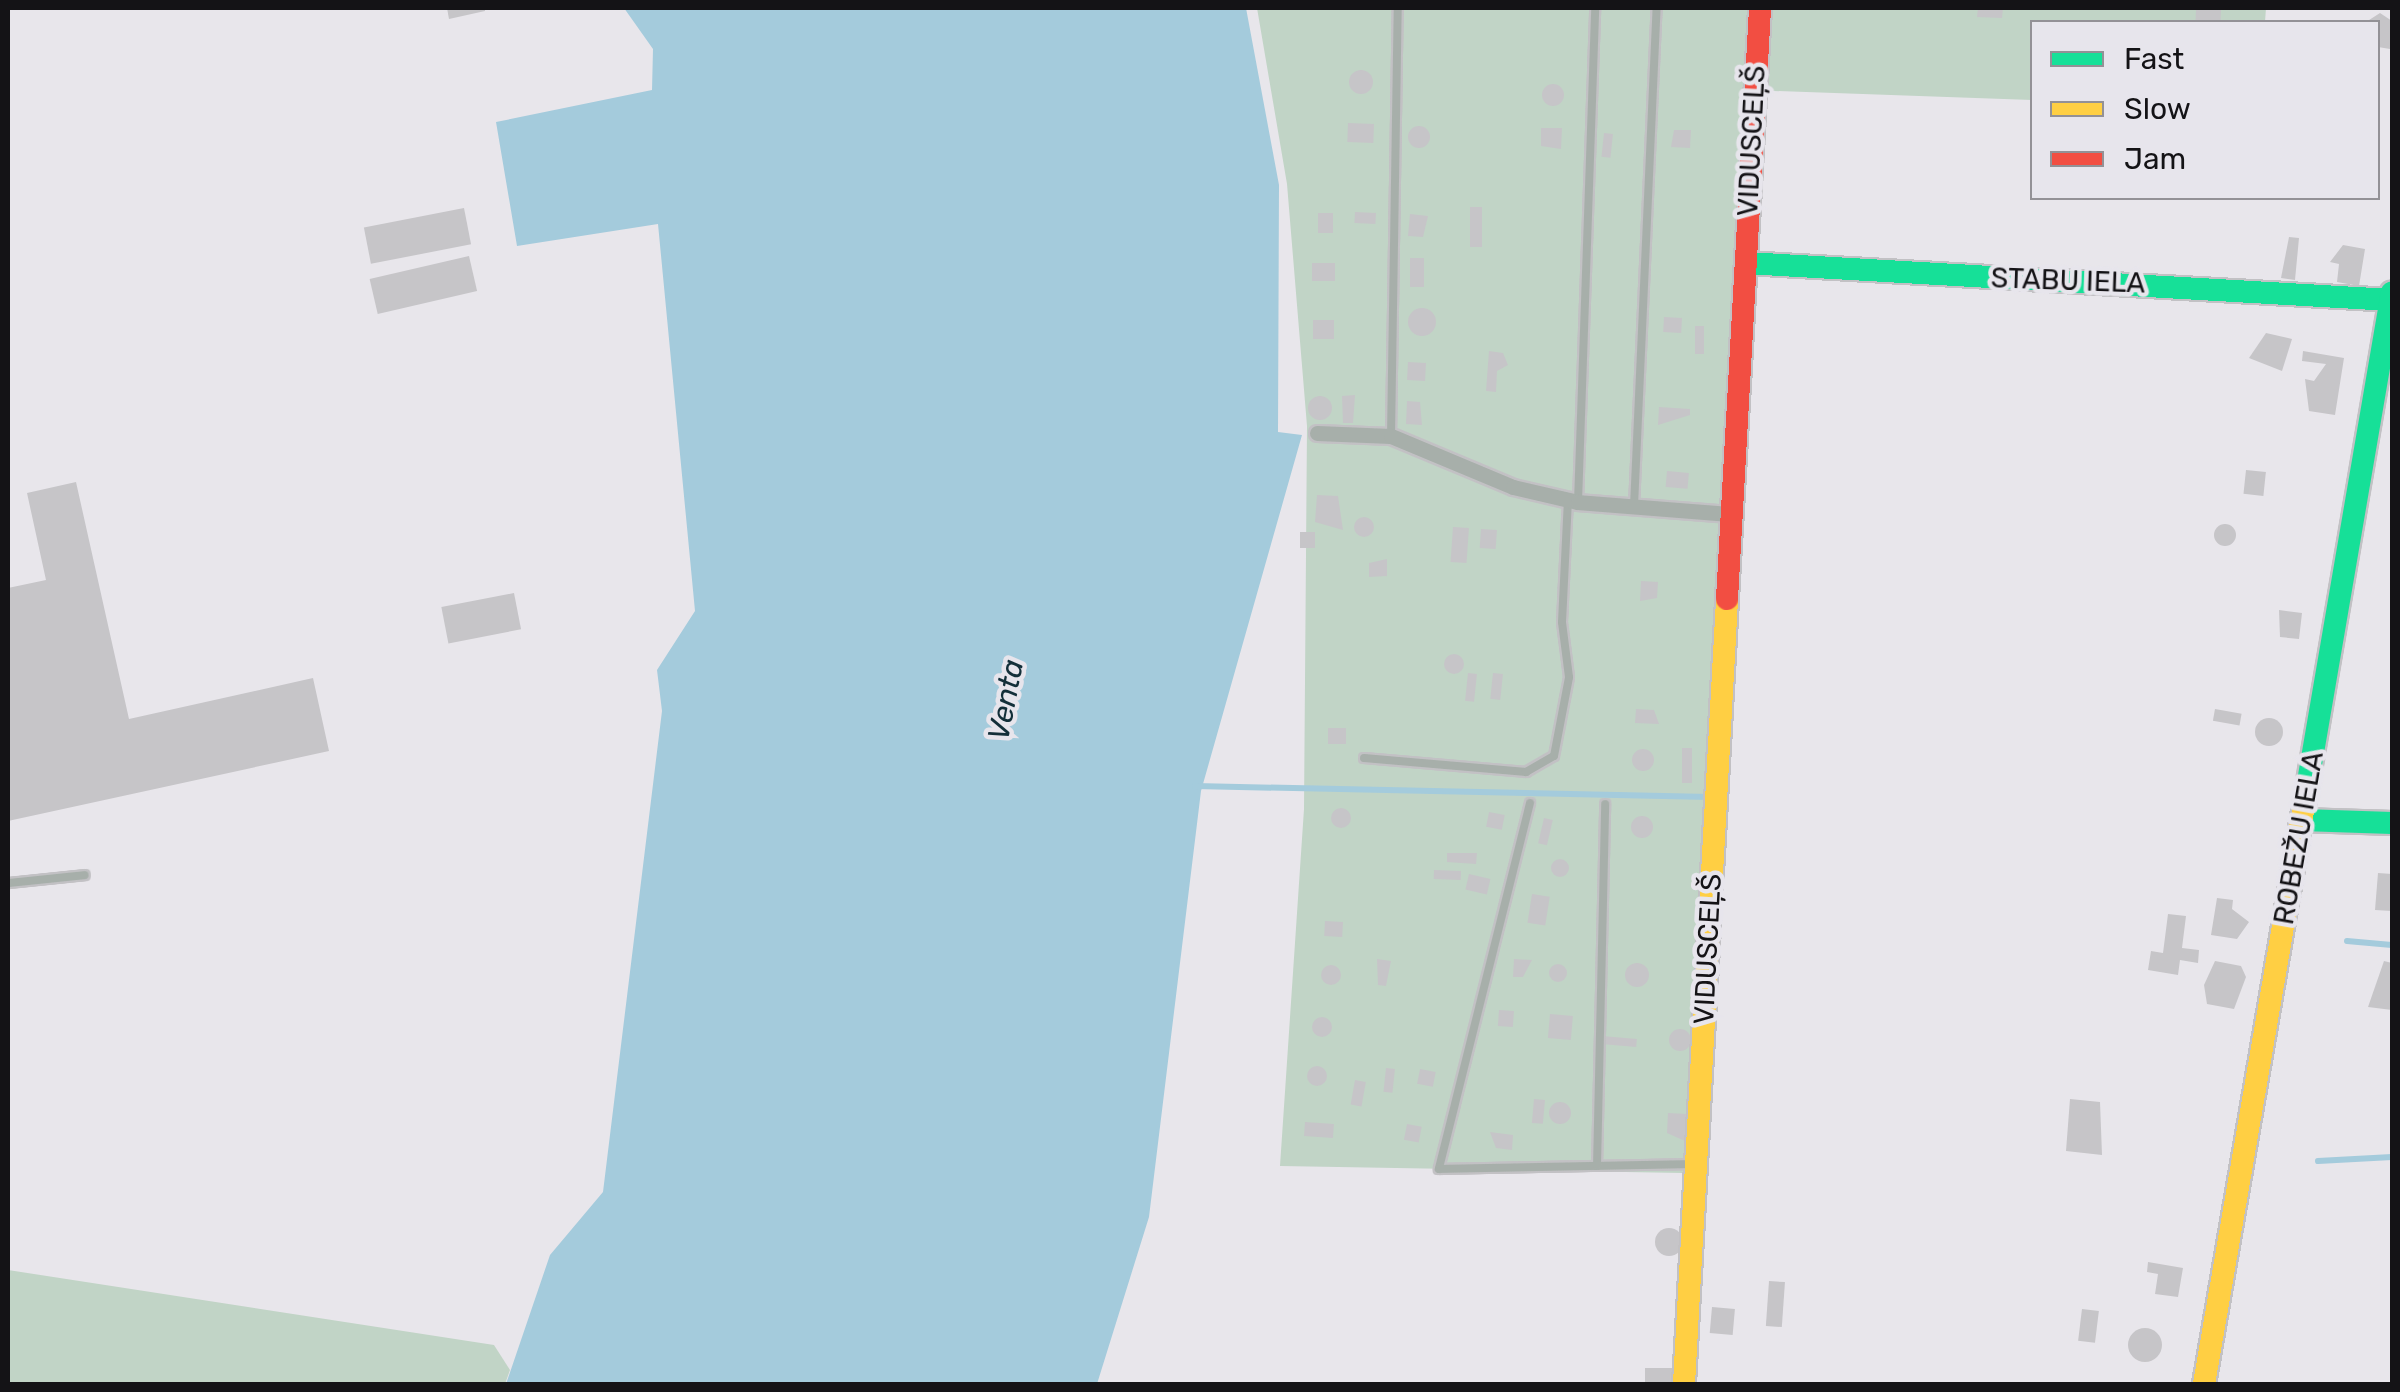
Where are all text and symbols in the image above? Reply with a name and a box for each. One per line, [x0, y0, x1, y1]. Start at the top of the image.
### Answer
legend [2030, 20, 2380, 200]
text: Fast [2124, 41, 2184, 77]
street label: VIDUSCEĻŠ [1731, 65, 1773, 217]
text: Slow [2124, 91, 2191, 127]
text: Jam [2124, 141, 2186, 177]
street label: STABU IELA [1990, 262, 2146, 300]
water label: Venta [981, 656, 1031, 744]
street label: ROBEŽU IELA [2267, 749, 2331, 927]
street label: VIDUSCEĻŠ [1687, 873, 1729, 1025]

